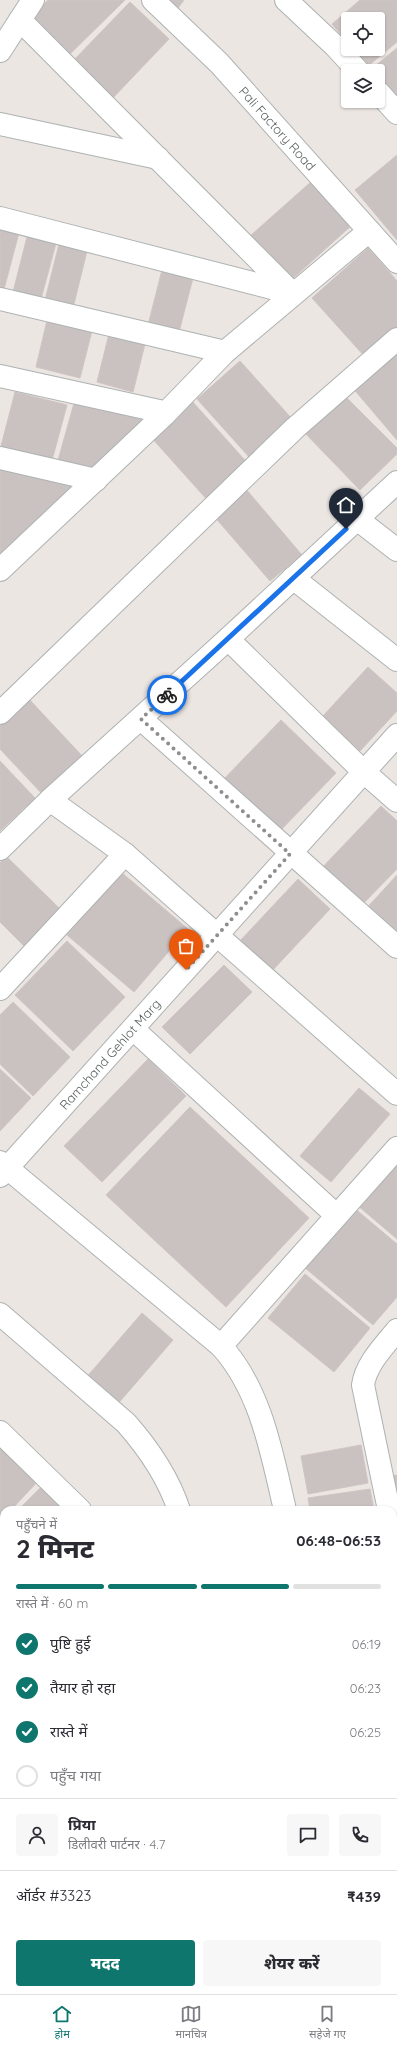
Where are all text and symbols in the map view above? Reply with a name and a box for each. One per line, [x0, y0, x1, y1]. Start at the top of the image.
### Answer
map controls [341, 12, 385, 108]
button: locate [341, 12, 385, 56]
button: layers [341, 64, 385, 108]
street label: Pali Factory Road [236, 83, 319, 174]
pin [329, 488, 363, 529]
icon: home [335, 494, 357, 516]
courier [147, 675, 187, 715]
icon: bike [156, 684, 178, 706]
pin [169, 929, 203, 970]
icon: bag [175, 935, 197, 957]
street label: Ramchand Gehlot Marg [56, 995, 164, 1113]
text: पहुँचने में [16, 1516, 57, 1532]
text: 06:48–06:53 [296, 1531, 381, 1550]
text: 2 मिनट [16, 1532, 94, 1565]
text: रास्ते में · 60 m [16, 1595, 88, 1611]
icon: check [16, 1633, 38, 1655]
text: पुष्टि हुई [50, 1634, 91, 1653]
text: 06:19 [352, 1636, 381, 1652]
icon: check [16, 1677, 38, 1699]
text: तैयार हो रहा [50, 1678, 115, 1697]
text: 06:23 [350, 1680, 381, 1696]
icon: check [16, 1721, 38, 1743]
text: रास्ते में [50, 1722, 87, 1741]
text: 06:25 [350, 1724, 381, 1740]
text: पहुँच गया [50, 1766, 101, 1785]
button: person [16, 1814, 58, 1856]
button: chat [287, 1814, 329, 1856]
button: phone [339, 1814, 381, 1856]
text: प्रिया [68, 1815, 96, 1834]
text: डिलीवरी पार्टनर · 4.7 [68, 1836, 165, 1852]
text: ऑर्डर #3323 [16, 1886, 91, 1905]
text: ₹439 [347, 1887, 381, 1906]
button: मदद [16, 1940, 195, 1986]
button: शेयर करें [203, 1940, 381, 1986]
tab: होम [51, 2003, 73, 2042]
tab: मानचित्र [175, 2003, 207, 2042]
tab: सहेजे गए [309, 2003, 346, 2042]

